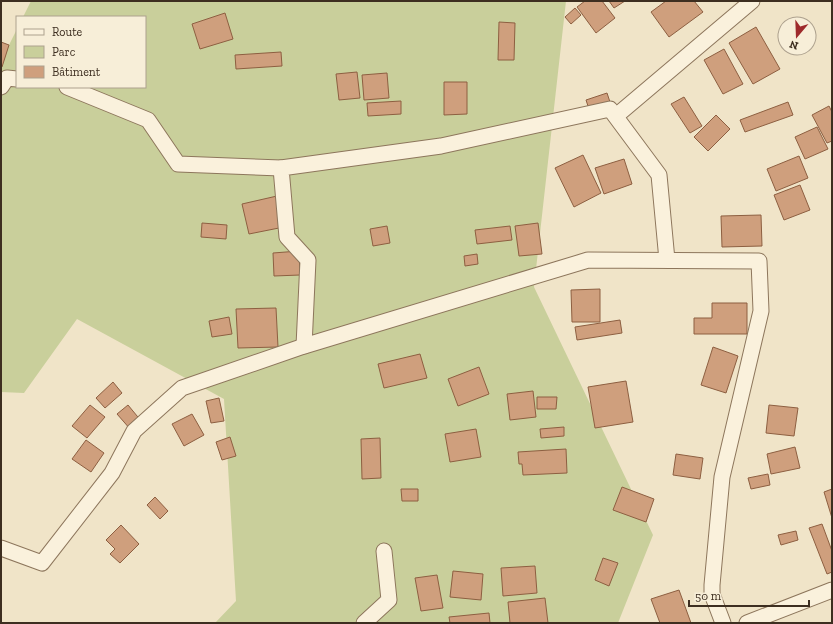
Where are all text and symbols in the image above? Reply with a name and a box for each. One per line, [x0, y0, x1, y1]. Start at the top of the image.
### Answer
legend [16, 16, 146, 88]
north arrow [777, 16, 817, 56]
text: Route [52, 25, 83, 39]
text: N [787, 37, 800, 52]
text: Parc [52, 45, 76, 59]
text: Bâtiment [52, 65, 101, 79]
scale bar [689, 582, 809, 608]
text: 50 m [695, 589, 722, 603]

